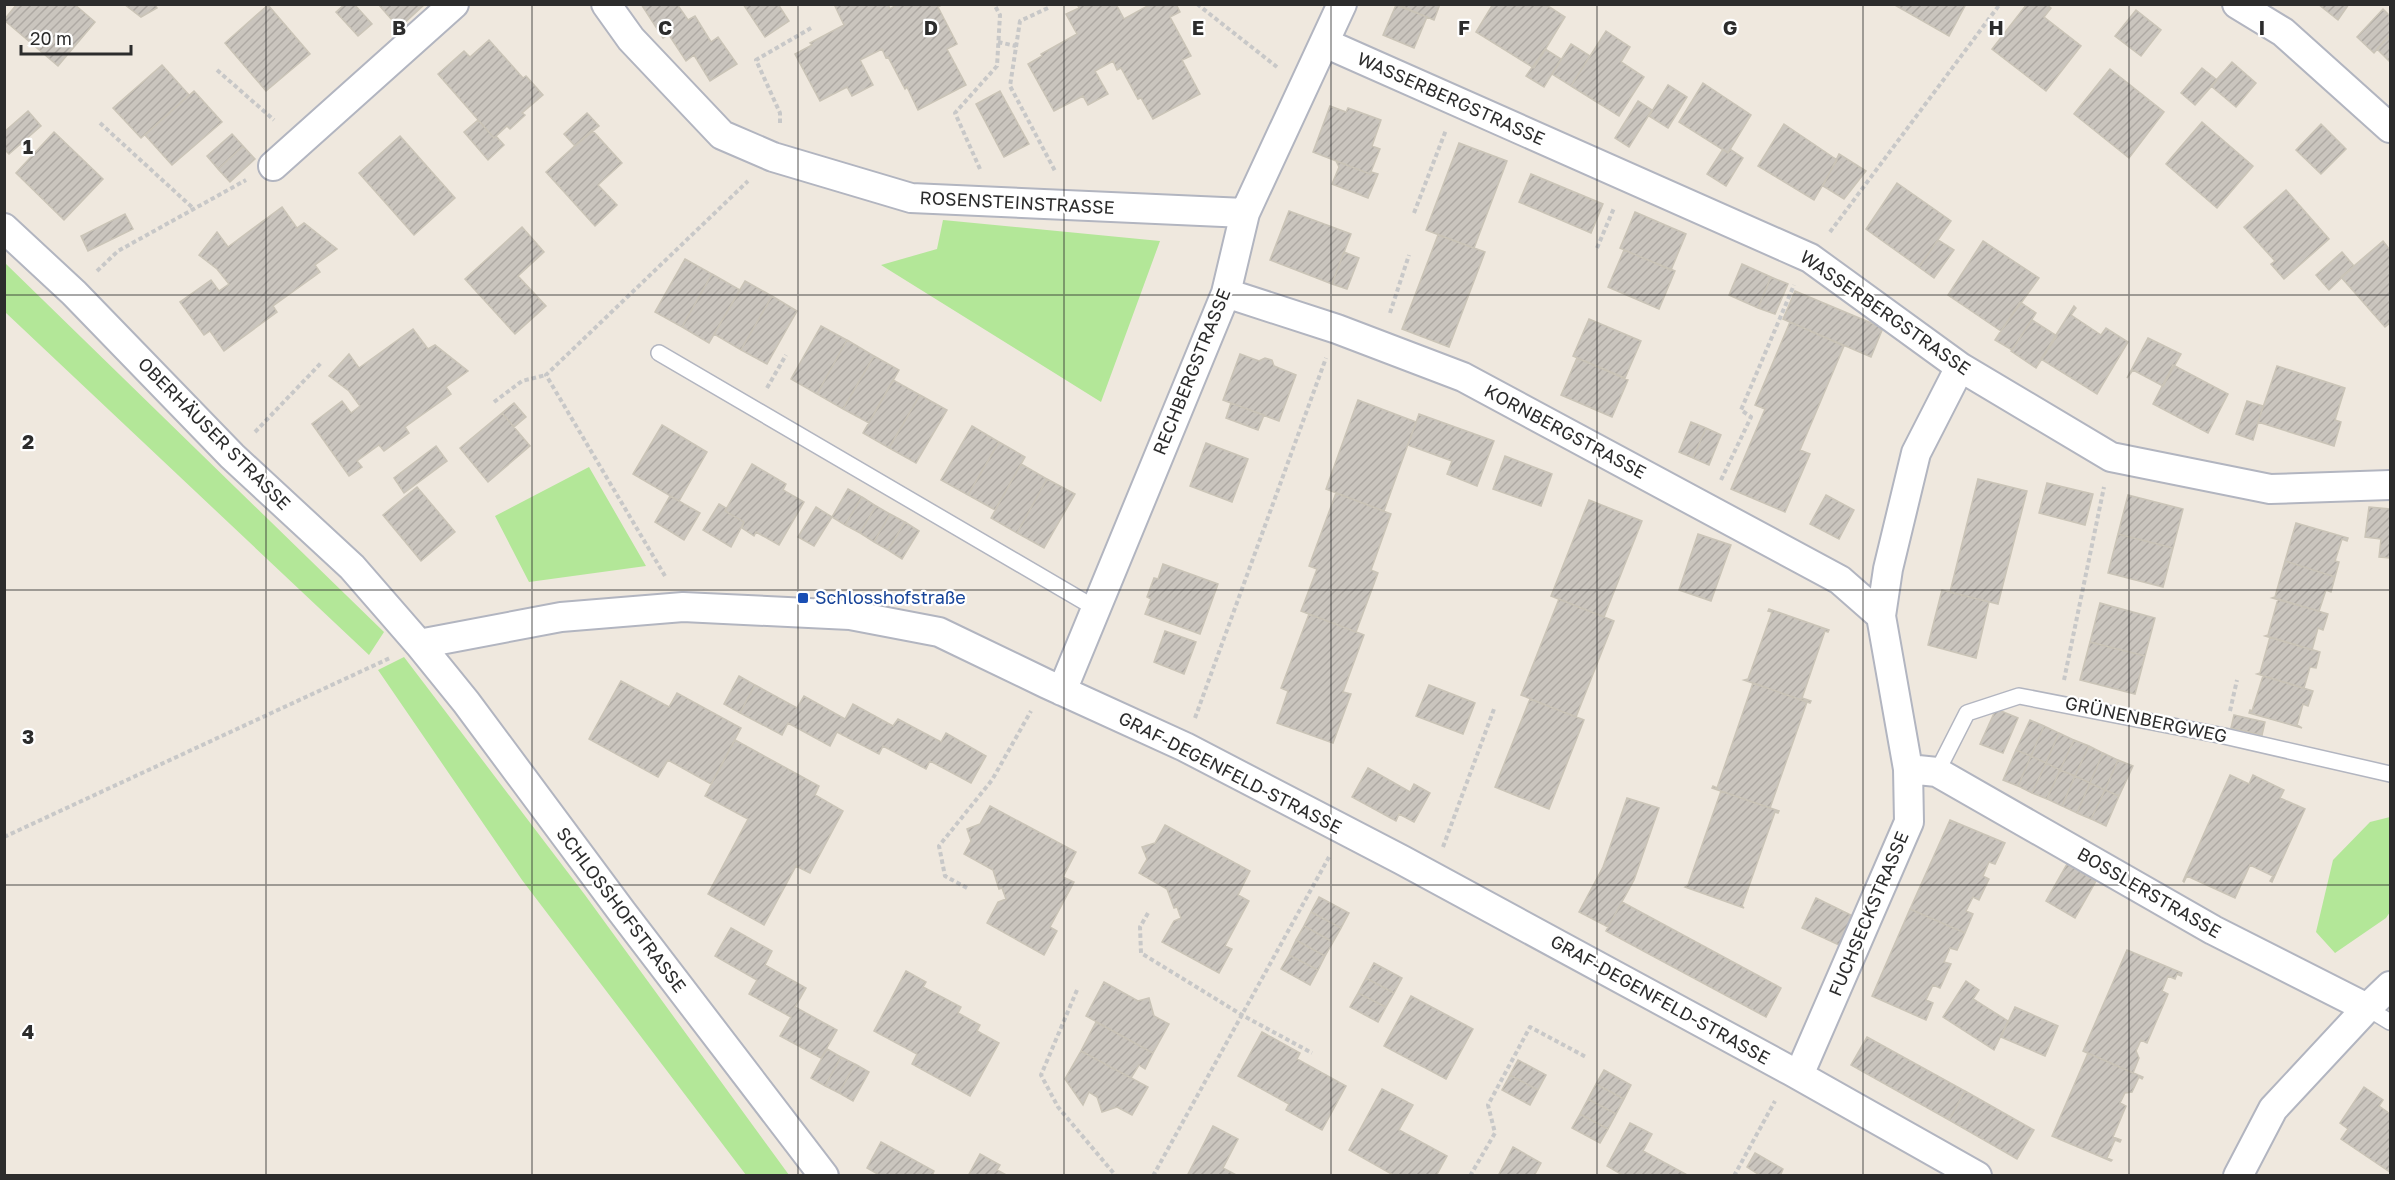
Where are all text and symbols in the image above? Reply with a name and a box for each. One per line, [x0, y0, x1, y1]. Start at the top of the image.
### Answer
text: B [392, 15, 406, 39]
text: C [658, 15, 672, 39]
text: D [924, 15, 938, 39]
text: E [1192, 15, 1204, 39]
text: F [1458, 15, 1470, 39]
text: G [1723, 15, 1737, 39]
text: H [1988, 15, 2004, 39]
text: I [2259, 15, 2265, 39]
scale bar [21, 18, 130, 56]
text: 20 m [30, 27, 72, 49]
street label: WASSERBERGSTRASSE [1354, 47, 1549, 149]
text: 1 [23, 134, 33, 158]
street label: ROSENSTEINSTRASSE [919, 186, 1115, 218]
street label: WASSERBERGSTRASSE [1796, 245, 1975, 379]
street label: RECHBERGSTRASSE [1148, 285, 1235, 458]
street label: OBERHÄUSER STRASSE [134, 352, 296, 514]
street label: KORNBERGSTRASSE [1481, 379, 1650, 483]
text: 2 [22, 429, 34, 453]
place label: Schlosshofstraße [815, 586, 966, 608]
marker: Schlosshofstraße [796, 591, 810, 605]
street label: GRÜNENBERGWEG [2063, 691, 2229, 747]
street label: GRAF-DEGENFELD-STRASSE [1115, 706, 1346, 838]
text: 3 [22, 724, 34, 748]
street label: SCHLOSSHOFSTRASSE [552, 822, 691, 996]
street label: FUCHSECKSTRASSE [1823, 828, 1913, 999]
street label: BOSSLERSTRASSE [2074, 842, 2225, 942]
street label: GRAF-DEGENFELD-STRASSE [1547, 930, 1774, 1069]
text: 4 [22, 1019, 34, 1043]

